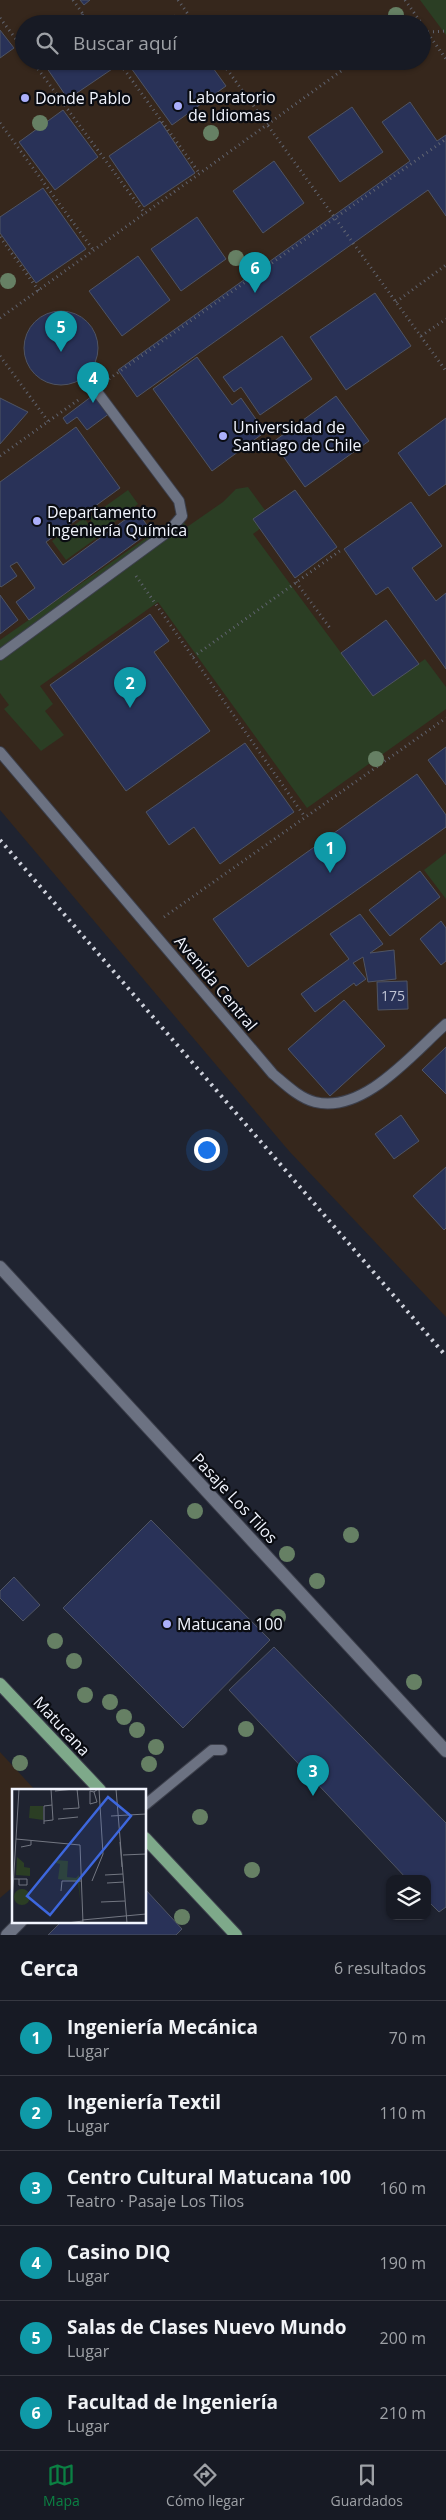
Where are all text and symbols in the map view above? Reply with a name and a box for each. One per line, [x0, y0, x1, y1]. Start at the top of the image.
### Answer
search box [15, 15, 431, 70]
icon: search [33, 29, 61, 57]
text: Buscar aquí [73, 30, 177, 56]
place label: Laboratorio de Idiomas [188, 86, 276, 126]
place label: Donde Pablo [35, 87, 131, 109]
marker: Donde Pablo [19, 92, 31, 104]
marker: Laboratorio de Idiomas [172, 100, 184, 112]
pin: 6 [239, 252, 271, 293]
pin: 5 [45, 311, 77, 352]
pin: 4 [77, 362, 109, 403]
place label: Universidad de Santiago de Chile [233, 416, 361, 456]
marker: Universidad de Santiago de Chile [217, 430, 229, 442]
place label: Departamento Ingeniería Química [47, 501, 187, 541]
marker: Departamento Ingeniería Química [31, 515, 43, 527]
pin: 2 [114, 667, 146, 708]
pin: 1 [314, 832, 346, 873]
street label: Avenida Central [170, 931, 262, 1035]
house number: 175 [381, 986, 405, 1005]
your location [194, 1137, 220, 1163]
street label: Pasaje Los Tilos [187, 1448, 283, 1548]
place label: Matucana 100 [177, 1613, 283, 1635]
marker: Matucana 100 [161, 1618, 173, 1630]
street label: Matucana [29, 1691, 95, 1761]
pin: 3 [297, 1755, 329, 1796]
inset map [12, 1789, 146, 1922]
map controls [386, 1875, 431, 1920]
button: layers [386, 1875, 431, 1920]
text: Cerca [20, 1954, 79, 1982]
text: 6 resultados [334, 1957, 426, 1979]
text: Ingeniería Mecánica [67, 2014, 258, 2040]
text: 1 [31, 2027, 41, 2049]
text: 70 m [389, 2027, 426, 2049]
text: Lugar [67, 2040, 109, 2062]
text: Ingeniería Textil [67, 2089, 221, 2115]
text: 2 [31, 2102, 41, 2124]
text: 110 m [380, 2102, 426, 2124]
text: Lugar [67, 2115, 109, 2137]
text: Centro Cultural Matucana 100 [67, 2164, 351, 2190]
text: 3 [31, 2177, 41, 2199]
text: 160 m [380, 2177, 426, 2199]
text: Teatro · Pasaje Los Tilos [67, 2190, 244, 2212]
text: Casino DIQ [67, 2239, 171, 2265]
text: 4 [31, 2252, 41, 2274]
text: 190 m [380, 2252, 426, 2274]
text: Lugar [67, 2265, 109, 2287]
text: Salas de Clases Nuevo Mundo [67, 2314, 347, 2340]
text: 5 [31, 2327, 41, 2349]
text: 200 m [380, 2327, 426, 2349]
text: Lugar [67, 2340, 109, 2362]
text: Facultad de Ingeniería [67, 2389, 278, 2415]
text: 6 [31, 2402, 41, 2424]
text: 210 m [380, 2402, 426, 2424]
text: Lugar [67, 2415, 109, 2437]
tab: Mapa [43, 2461, 80, 2510]
tab: Cómo llegar [166, 2461, 244, 2510]
tab: Guardados [331, 2461, 403, 2510]

